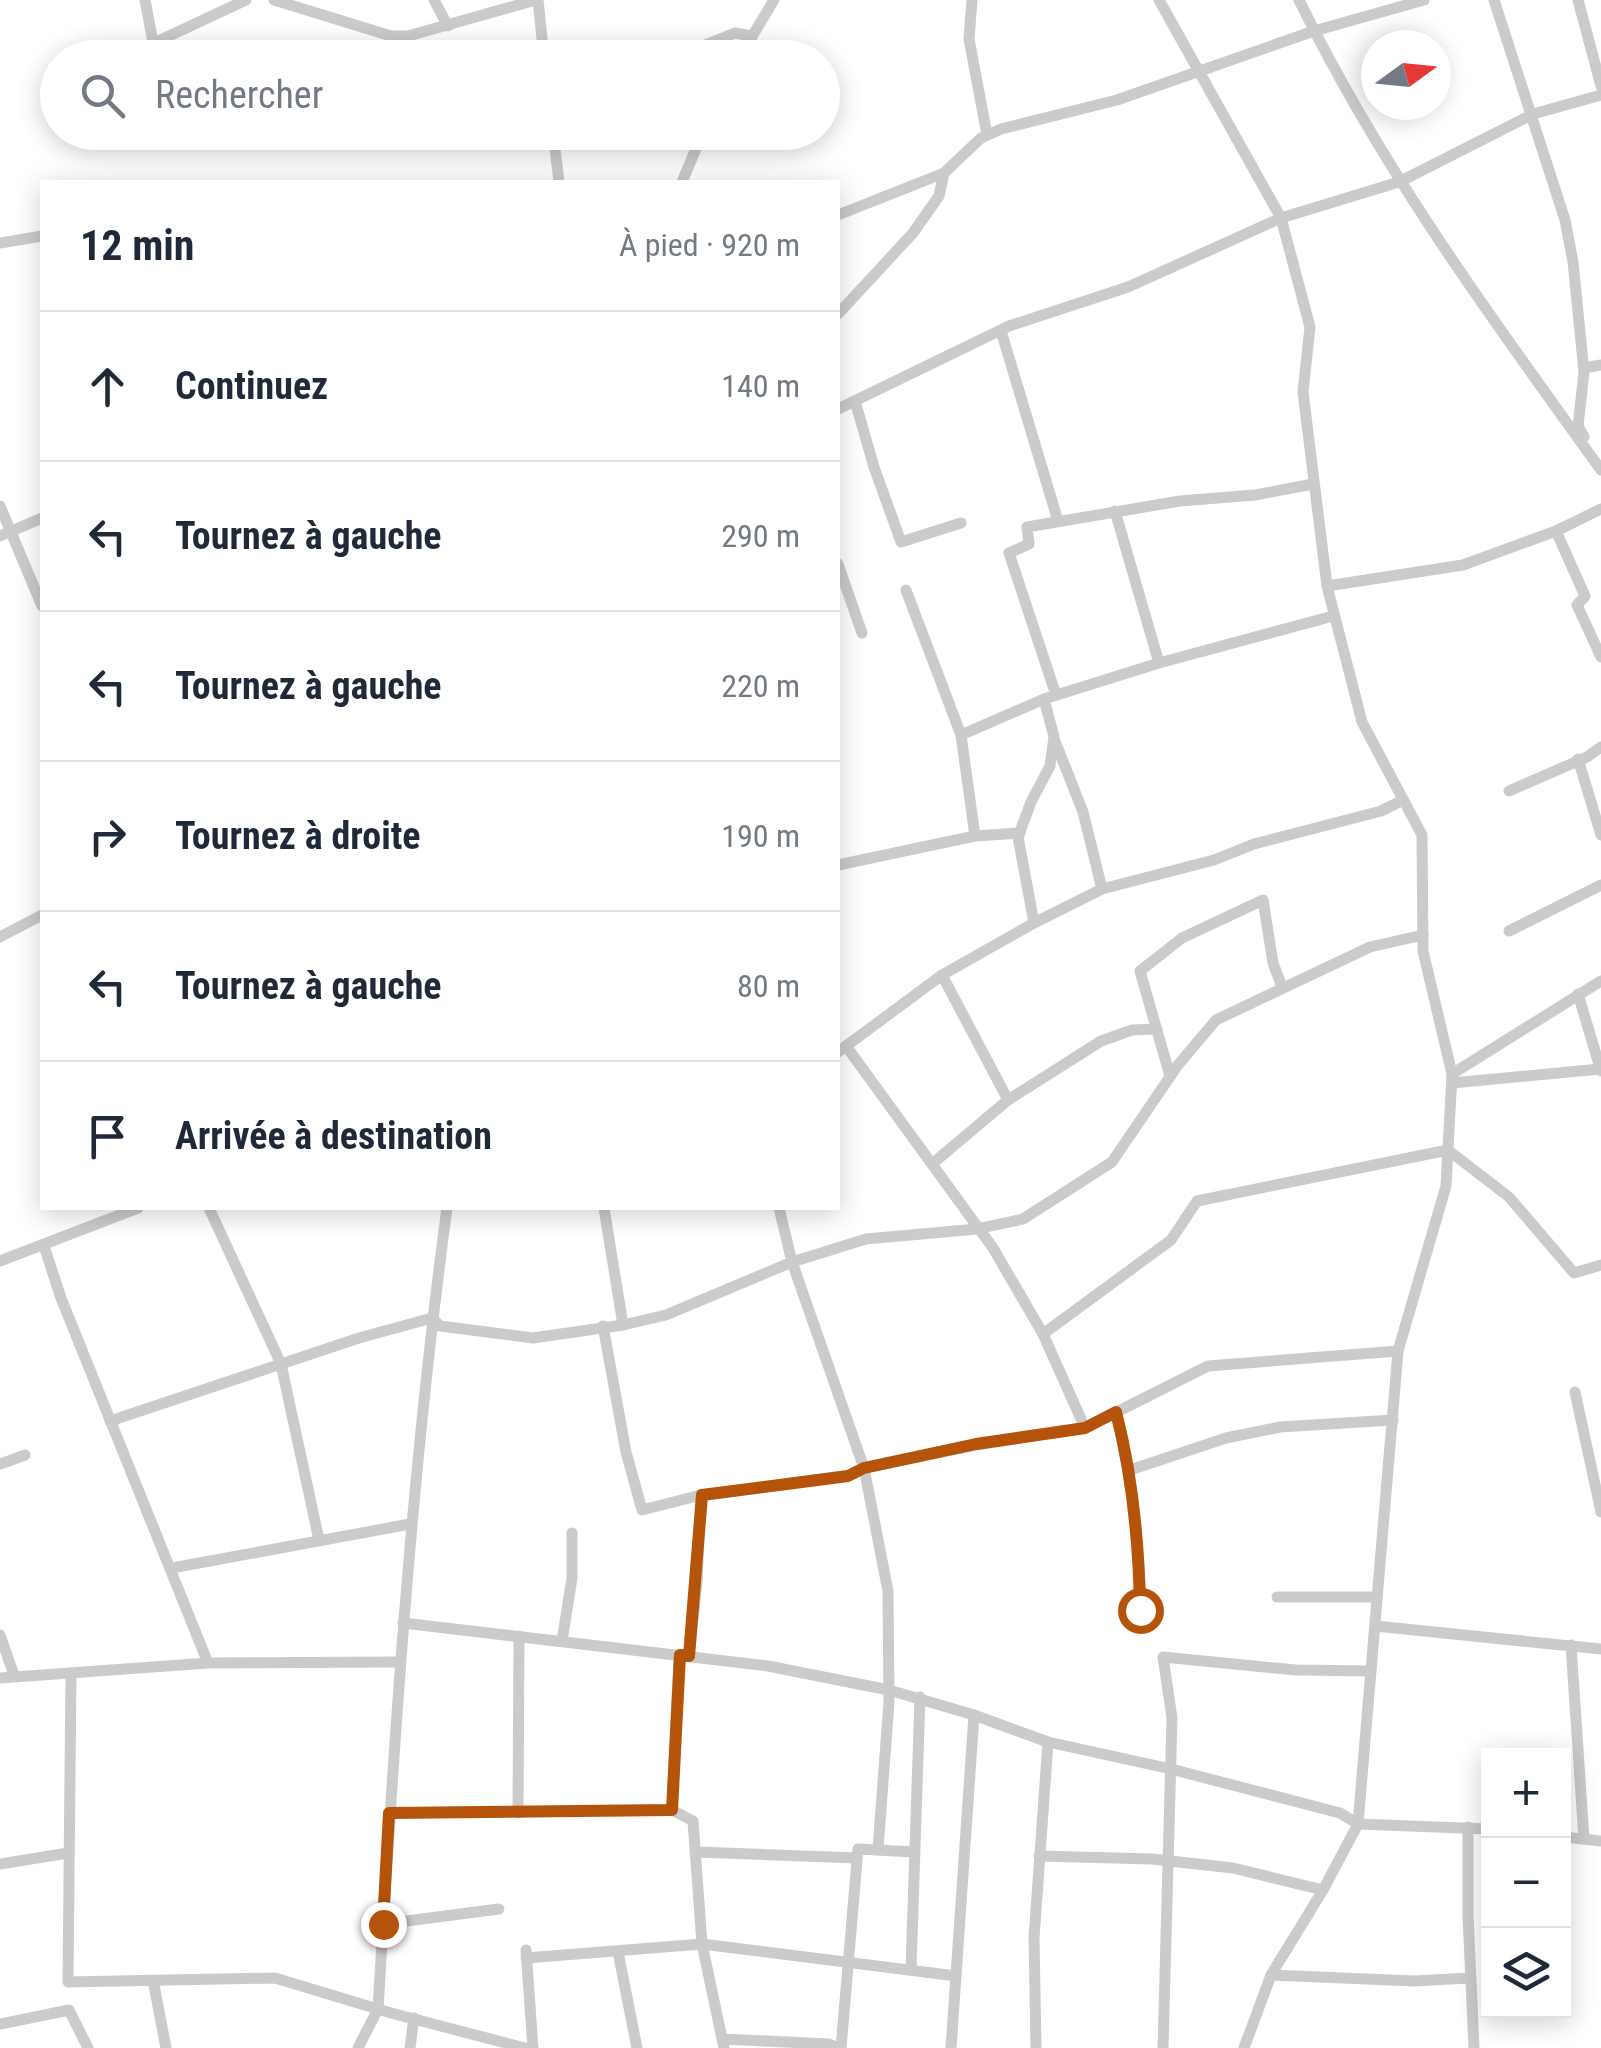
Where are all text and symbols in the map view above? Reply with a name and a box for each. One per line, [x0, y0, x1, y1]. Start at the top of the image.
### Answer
north arrow [1361, 30, 1451, 120]
search box [40, 40, 840, 150]
icon: search [75, 68, 130, 123]
text: Rechercher [155, 73, 323, 117]
text: 12 min [80, 221, 195, 270]
text: À pied · 920 m [619, 226, 800, 264]
icon: ahead [80, 359, 135, 414]
text: Continuez [175, 364, 328, 408]
text: 140 m [721, 367, 800, 405]
icon: left [80, 509, 135, 564]
text: Tournez à gauche [175, 514, 442, 558]
text: 290 m [721, 517, 800, 555]
icon: left [80, 659, 135, 714]
text: Tournez à gauche [175, 664, 442, 708]
text: 220 m [721, 667, 800, 705]
icon: right [80, 809, 135, 864]
text: Tournez à droite [175, 814, 421, 858]
text: 190 m [721, 817, 800, 855]
icon: left [80, 959, 135, 1014]
text: Tournez à gauche [175, 964, 442, 1008]
text: 80 m [737, 967, 800, 1005]
icon: arrive [80, 1109, 135, 1164]
text: Arrivée à destination [175, 1114, 492, 1158]
route start [1118, 1588, 1164, 1634]
map controls [1481, 1748, 1571, 2018]
button: + [1481, 1748, 1571, 1838]
button: − [1481, 1838, 1571, 1928]
route end [361, 1902, 407, 1948]
button: layers [1481, 1928, 1571, 2018]

